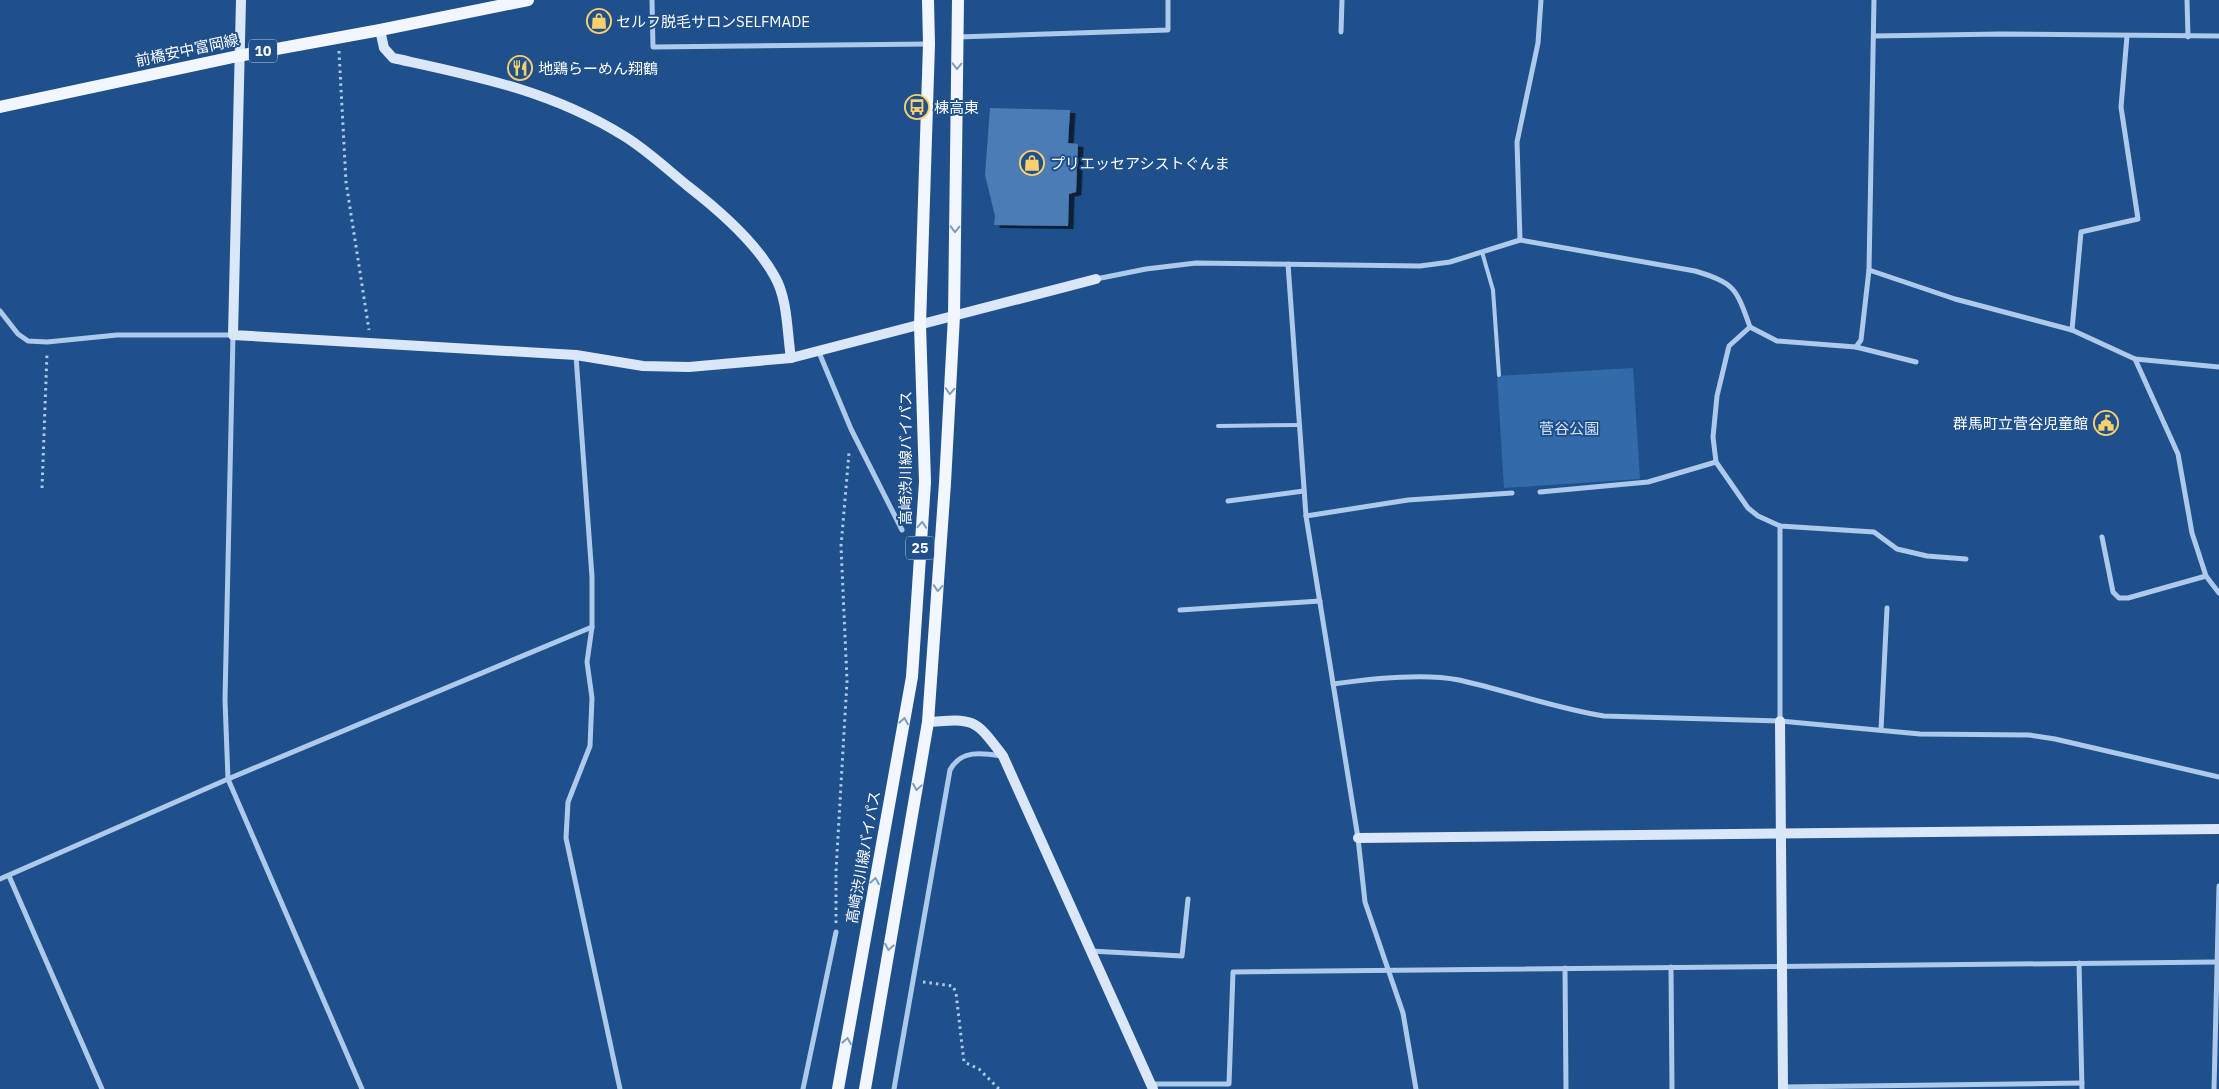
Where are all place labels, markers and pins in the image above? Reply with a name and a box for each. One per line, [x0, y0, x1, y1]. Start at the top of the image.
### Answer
shop icon: セルフ脱毛サロンSELFMADE [586, 8, 612, 34]
place label: セルフ脱毛サロンSELFMADE [616, 12, 810, 31]
restaurant icon: 地鶏らーめん翔鶴 [507, 55, 533, 81]
place label: 地鶏らーめん翔鶴 [538, 59, 658, 78]
bus stop icon: 棟高東 [904, 94, 930, 120]
place label: 棟高東 [934, 98, 979, 117]
shop icon: プリエッセアシストぐんま [1019, 150, 1045, 176]
place label: プリエッセアシストぐんま [1050, 154, 1229, 173]
public building icon: 群馬町立菅谷児童館 [2093, 410, 2119, 436]
place label: 群馬町立菅谷児童館 [1953, 414, 2088, 433]

